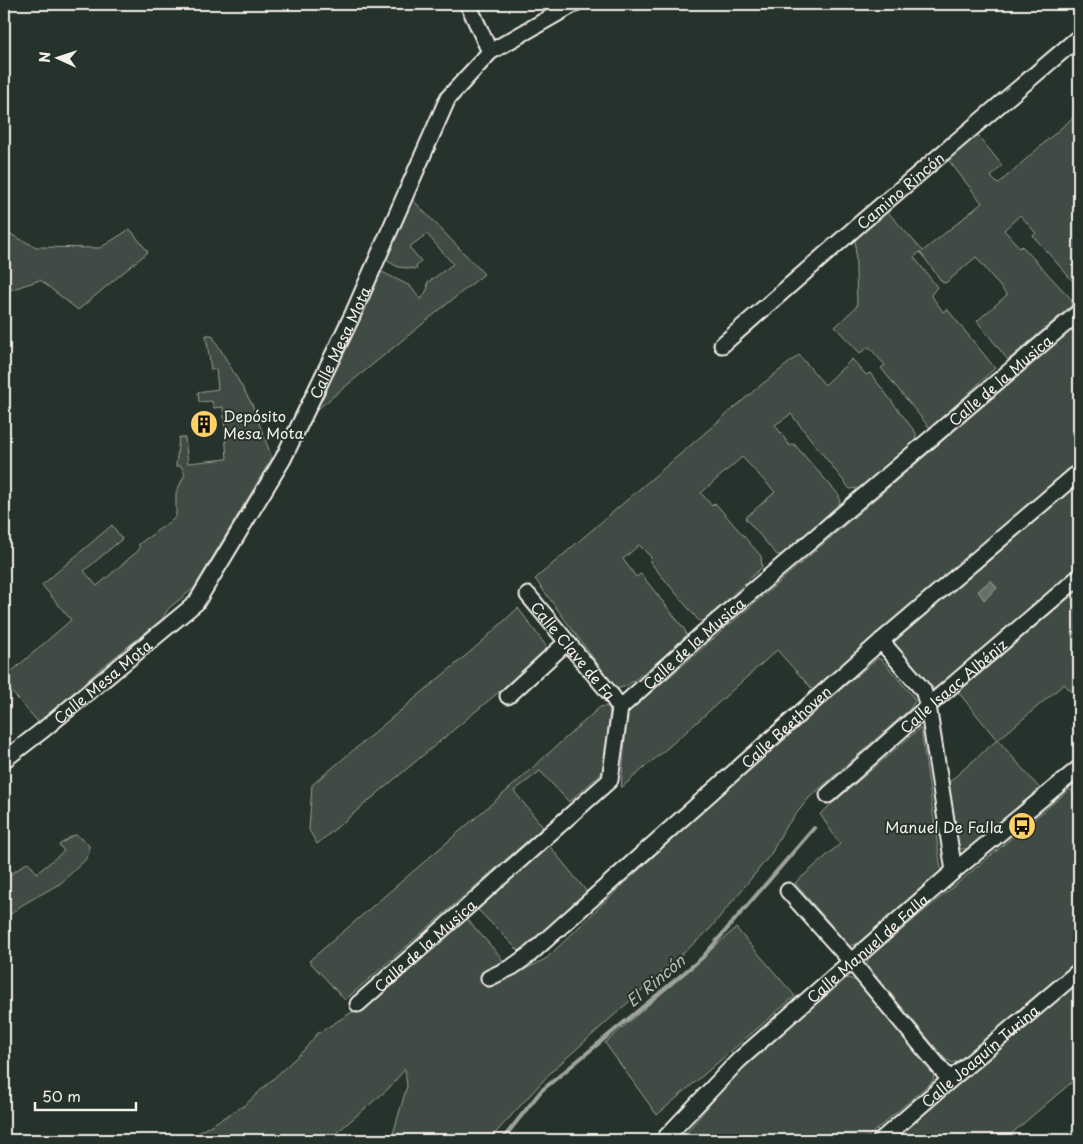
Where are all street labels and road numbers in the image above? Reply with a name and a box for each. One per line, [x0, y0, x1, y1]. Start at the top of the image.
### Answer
street label: Camino Rincón [851, 146, 949, 234]
street label: Calle Mesa Mota [303, 282, 376, 402]
street label: Calle de la Musica [943, 328, 1057, 431]
street label: Calle de la Musica [637, 591, 750, 694]
street label: Calle Clave de Fa [526, 596, 623, 706]
street label: Calle Isaac Albéniz [894, 632, 1011, 738]
street label: Calle Mesa Mota [48, 633, 157, 729]
street label: Calle Beethoven [735, 680, 836, 773]
street label: Calle Manuel de Falla [801, 887, 934, 1008]
street label: Calle de la Musica [368, 893, 481, 997]
street label: Calle Joaquín Turina [915, 998, 1044, 1112]

